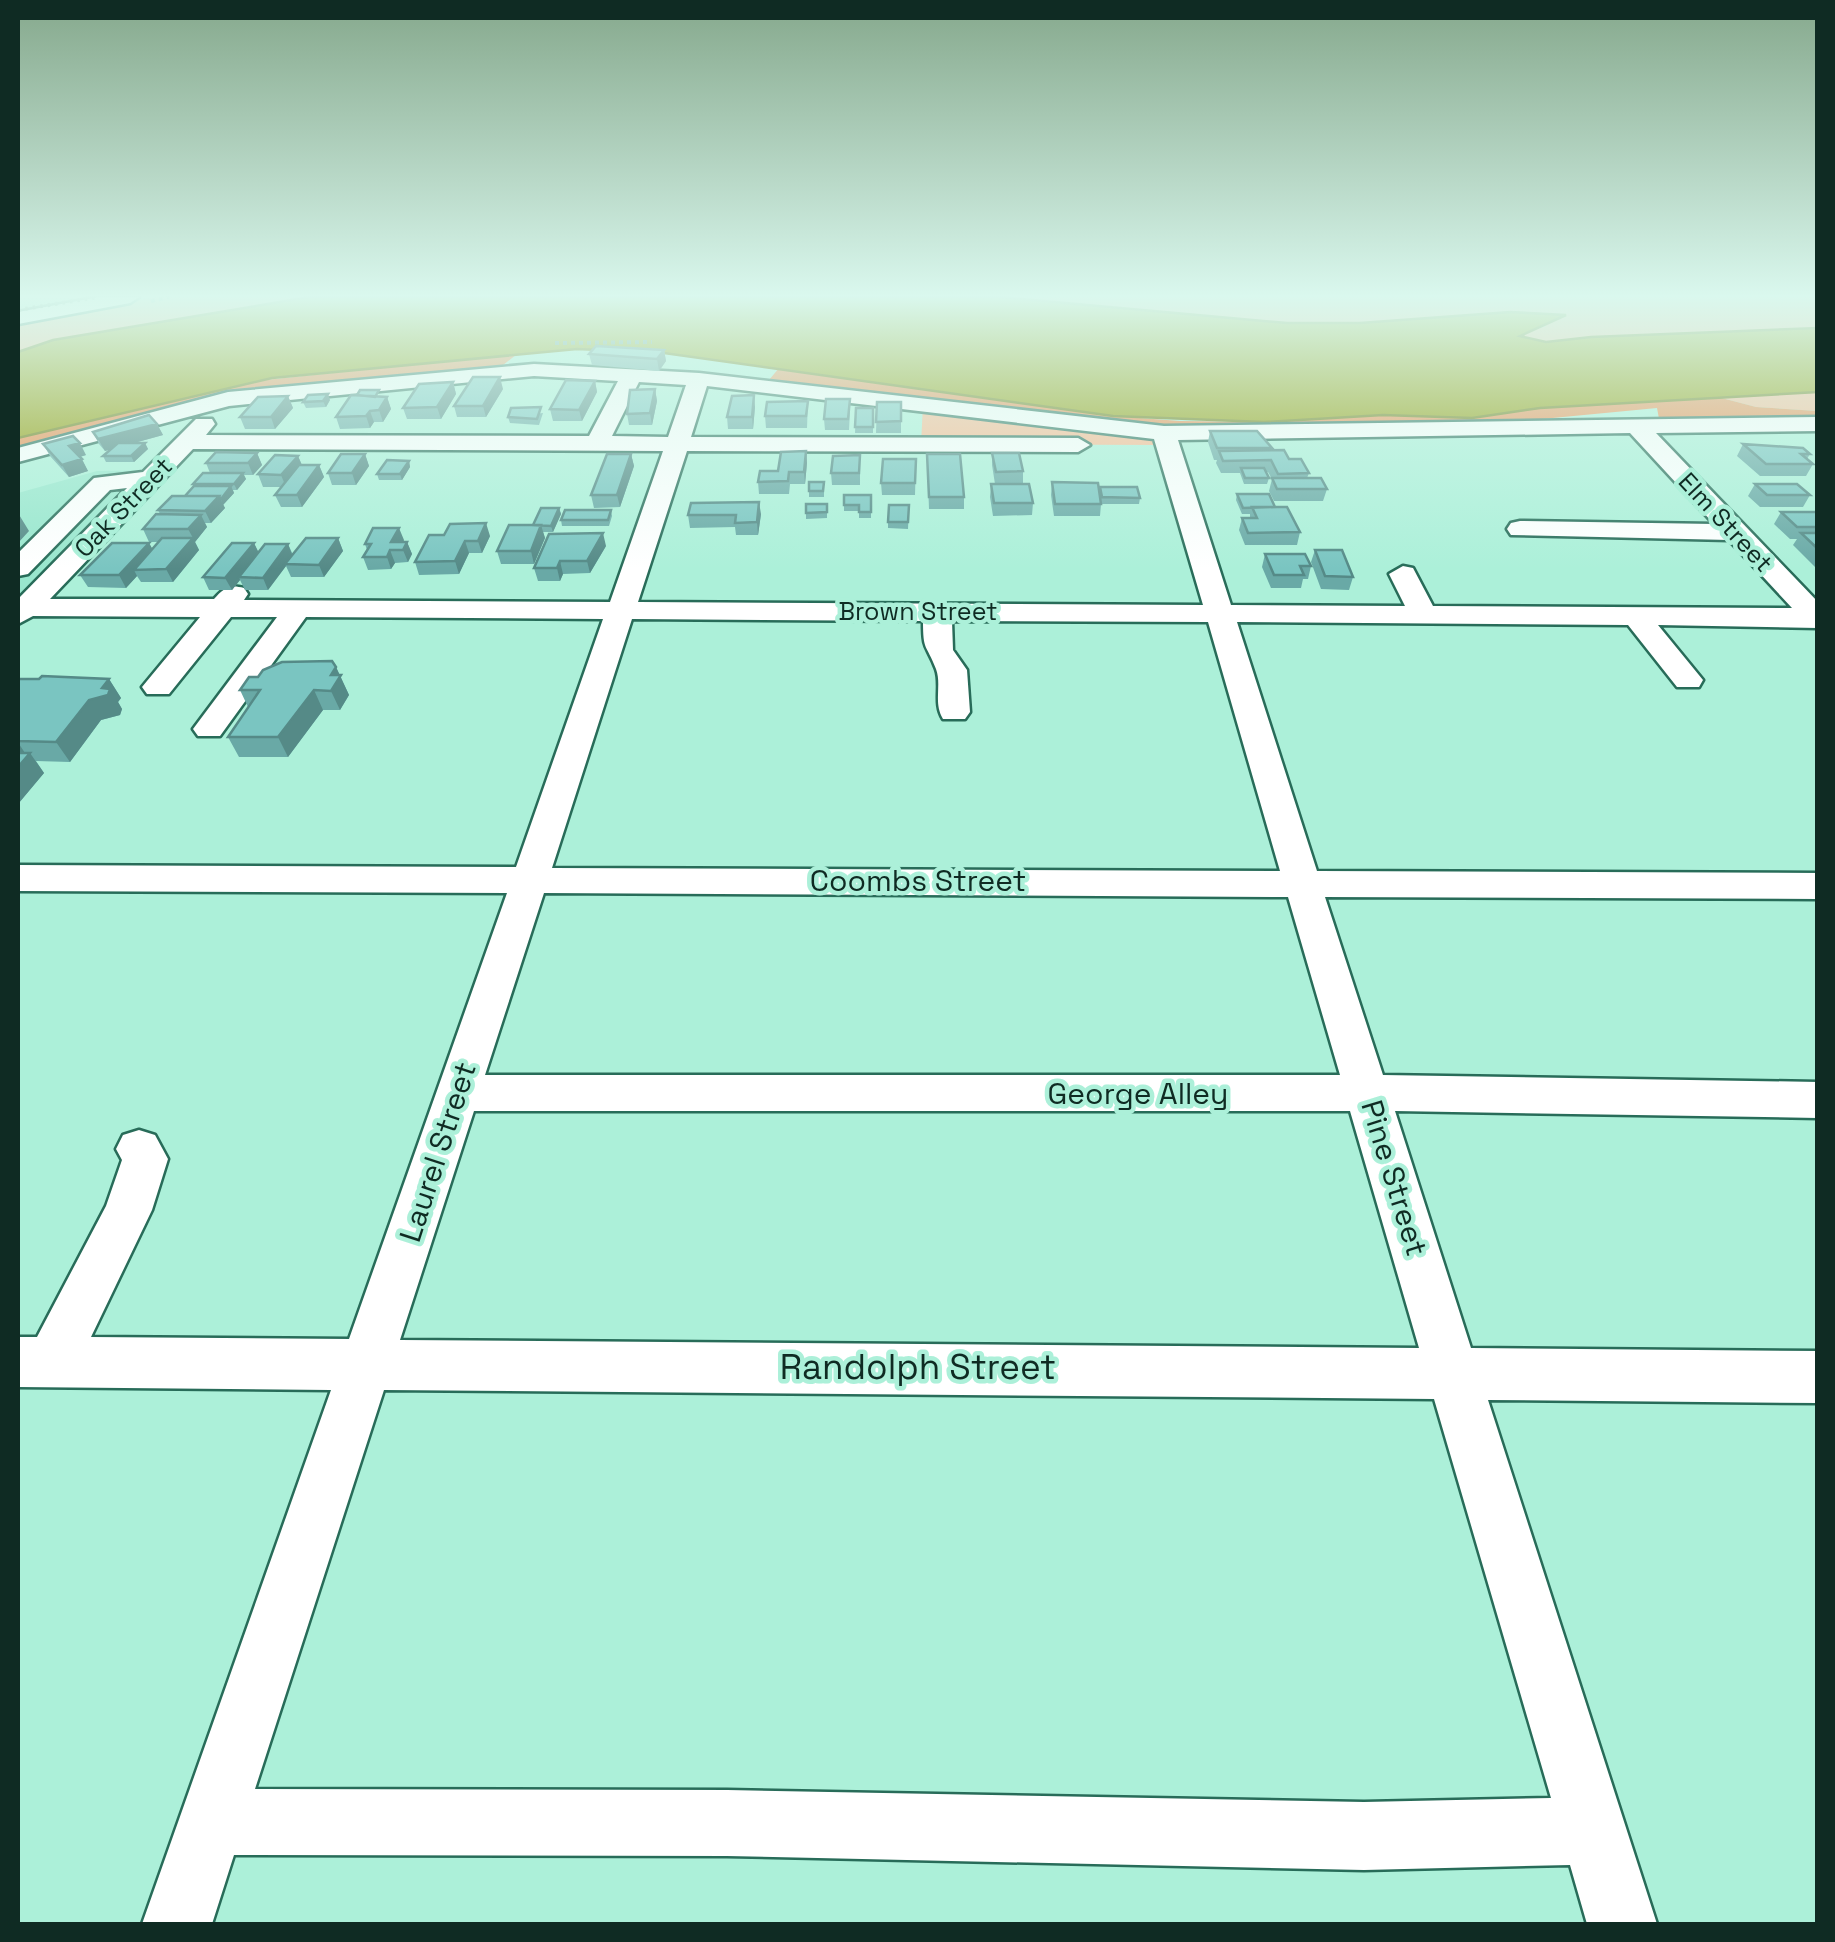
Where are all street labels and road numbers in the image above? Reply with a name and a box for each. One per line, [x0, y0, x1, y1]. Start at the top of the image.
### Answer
street label: Oak Street [67, 450, 179, 564]
street label: Elm Street [1672, 466, 1780, 578]
street label: Brown Street [839, 595, 997, 627]
street label: Coombs Street [810, 861, 1026, 900]
street label: Laurel Street [390, 1057, 485, 1247]
street label: George Alley [1048, 1074, 1228, 1113]
street label: Pine Street [1352, 1095, 1437, 1261]
street label: Randolph Street [780, 1345, 1056, 1389]

